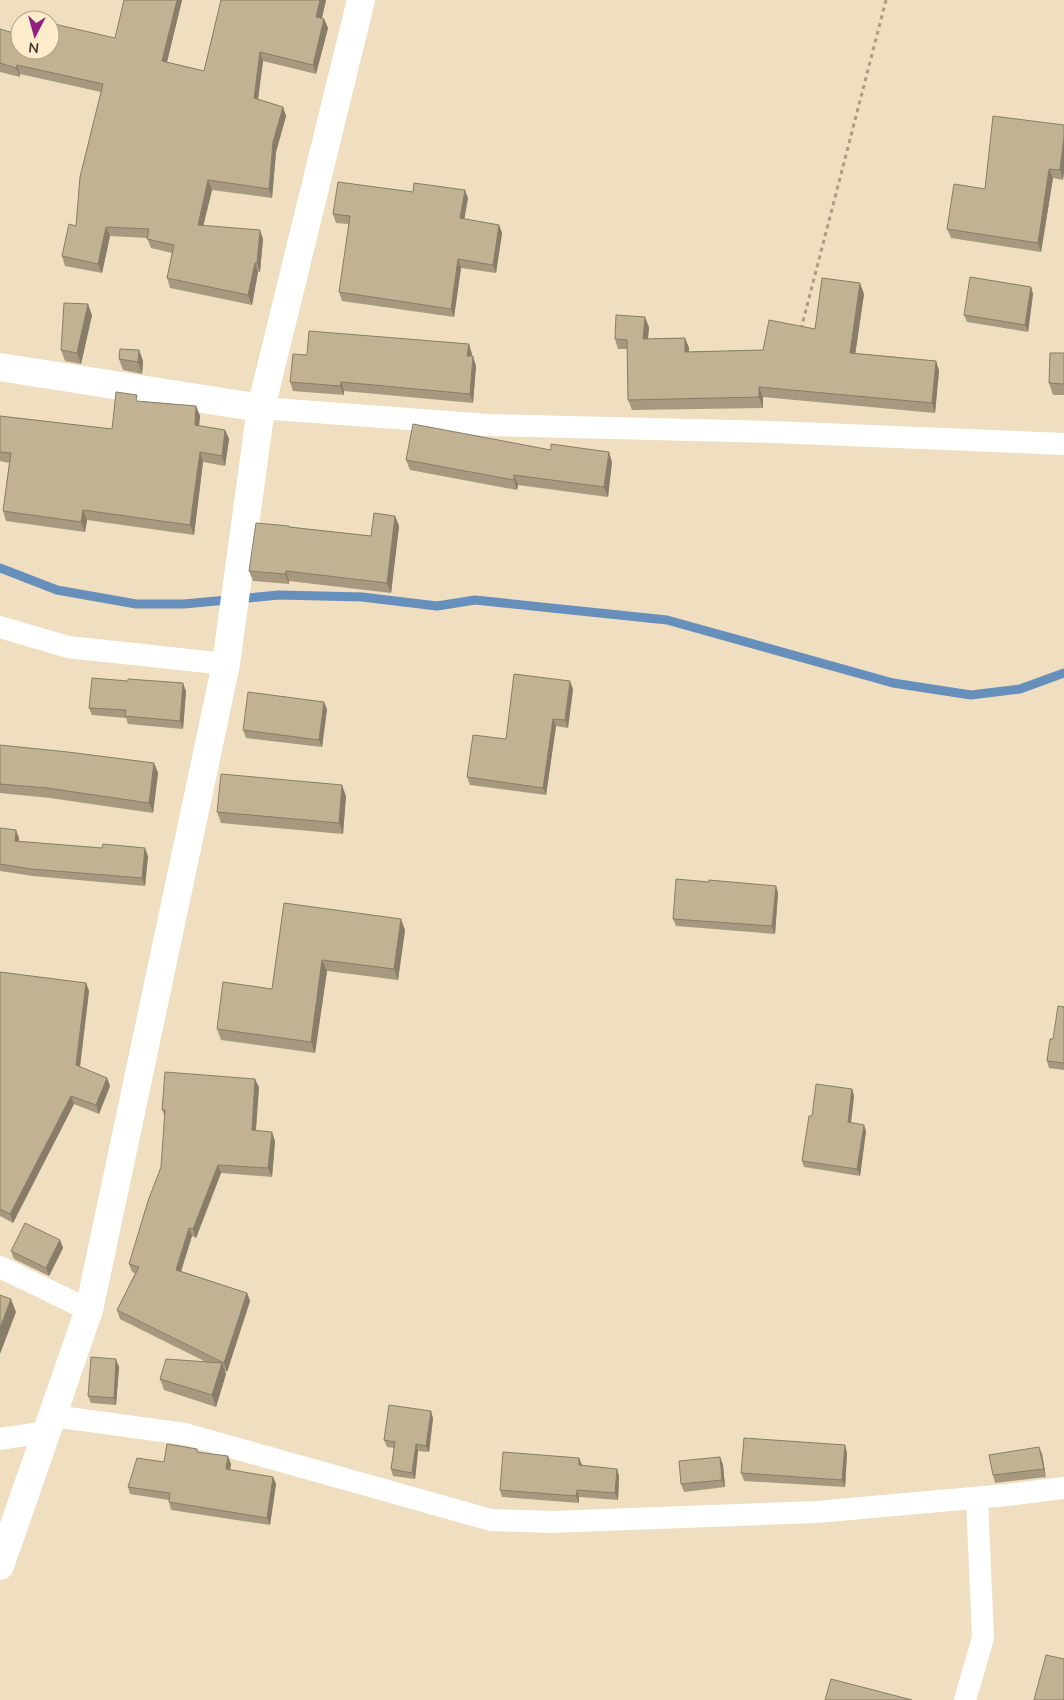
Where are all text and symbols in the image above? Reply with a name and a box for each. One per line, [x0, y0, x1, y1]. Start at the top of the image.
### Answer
north arrow [10, 10, 60, 60]
text: N [27, 38, 40, 57]

